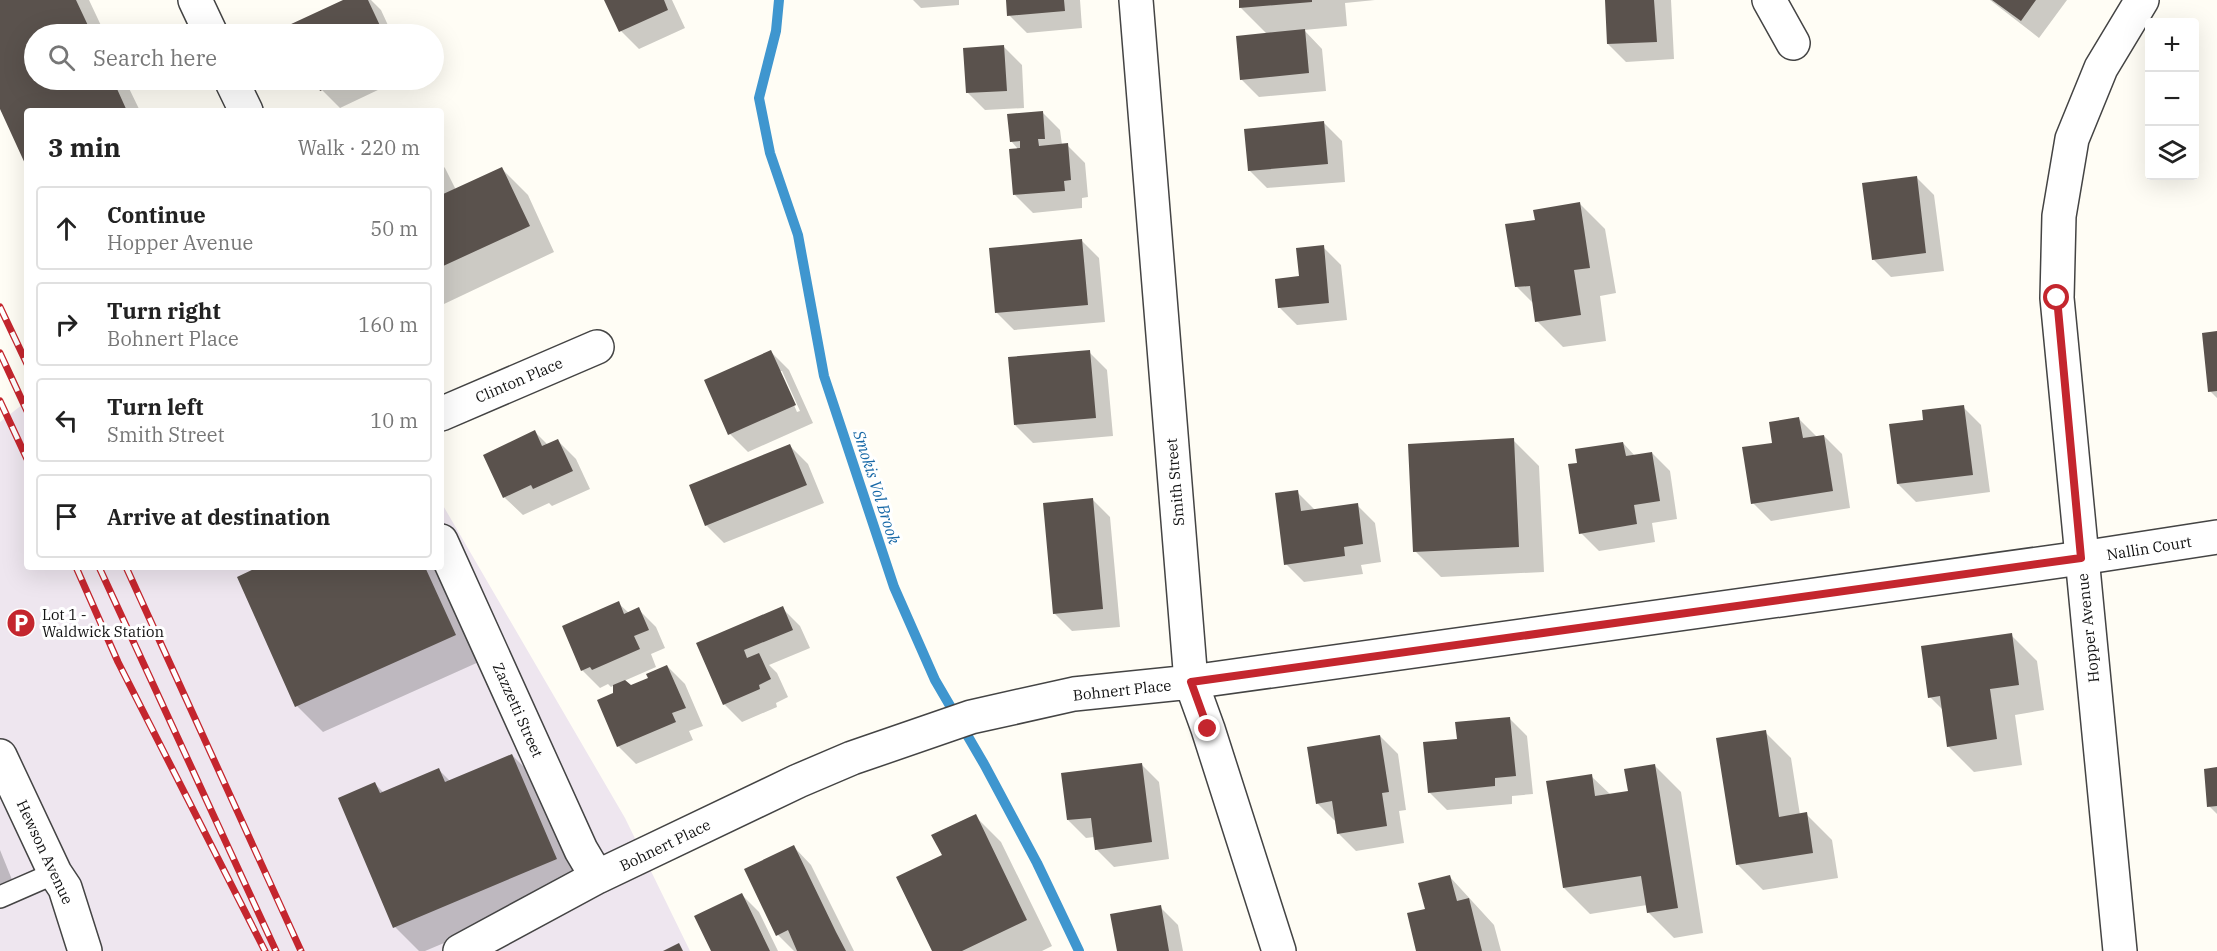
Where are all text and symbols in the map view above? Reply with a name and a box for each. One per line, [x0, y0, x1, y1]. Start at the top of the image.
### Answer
map controls [2145, 18, 2199, 180]
button: + [2145, 18, 2199, 72]
search box [24, 24, 444, 90]
icon: search [45, 41, 78, 74]
text: Search here [93, 43, 217, 72]
button: − [2145, 72, 2199, 126]
button: layers [2145, 126, 2199, 180]
text: 3 min [48, 130, 121, 164]
text: Walk · 220 m [298, 134, 420, 161]
text: Continue [107, 200, 206, 229]
icon: ahead [50, 212, 83, 245]
text: 50 m [370, 215, 418, 242]
text: Hopper Avenue [107, 229, 253, 256]
route start [2043, 284, 2069, 310]
text: Turn right [107, 296, 221, 325]
icon: right [50, 308, 83, 341]
text: 160 m [358, 311, 418, 338]
text: Bohnert Place [107, 325, 239, 352]
street label: Clinton Place [472, 353, 566, 407]
text: Turn left [107, 392, 203, 421]
icon: left [50, 404, 83, 437]
text: 10 m [370, 407, 418, 434]
text: Smith Street [107, 421, 224, 448]
water label: Smokis Vol Brook [849, 427, 905, 547]
street label: Smith Street [1162, 437, 1188, 527]
icon: arrive [50, 500, 83, 533]
text: Arrive at destination [107, 502, 330, 531]
street label: Nallin Court [2105, 532, 2193, 564]
street label: Hopper Avenue [2073, 572, 2103, 684]
place label: Lot 1 - Waldwick Station [42, 605, 164, 641]
parking icon: Lot 1 - Waldwick Station [5, 607, 37, 639]
street label: Zazzetti Street [489, 660, 547, 760]
street label: Bohnert Place [1072, 675, 1172, 705]
route end [1194, 715, 1220, 741]
street label: Hewson Avenue [13, 797, 77, 907]
street label: Bohnert Place [616, 815, 714, 875]

